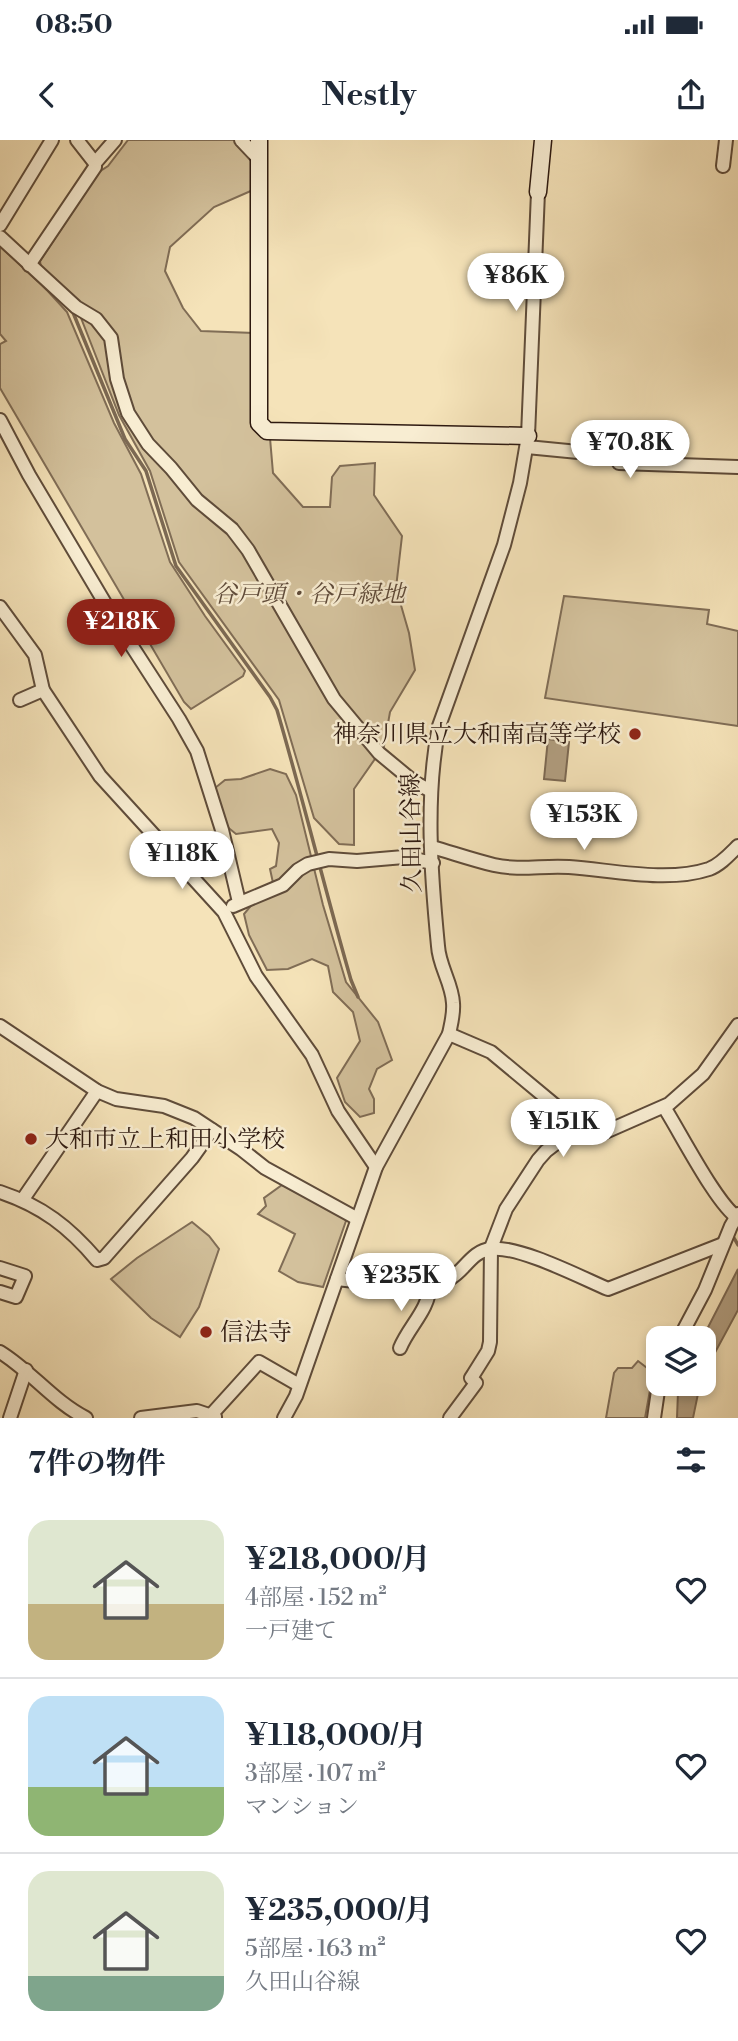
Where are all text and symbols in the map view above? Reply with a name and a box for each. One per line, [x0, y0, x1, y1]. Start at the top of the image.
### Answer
text: 08:50 [35, 9, 113, 41]
text: Nestly [322, 75, 416, 115]
icon: back [28, 76, 66, 114]
icon: share [672, 76, 710, 114]
pin: ¥86K [475, 254, 557, 313]
text: ¥86K [483, 262, 549, 290]
pin: ¥70.8K [573, 420, 687, 480]
text: ¥70.8K [587, 429, 673, 457]
park label: 谷戸頭・谷戸緑地 [213, 580, 408, 610]
pin: ¥218K [72, 600, 170, 659]
text: ¥218K [83, 608, 159, 636]
place label: 神奈川県立大和南高等学校 [333, 720, 621, 750]
marker: 神奈川県立大和南高等学校 [627, 726, 643, 742]
street label: 久田山谷線 [396, 773, 428, 893]
pin: ¥153K [535, 792, 633, 852]
text: ¥153K [546, 801, 622, 829]
pin: ¥118K [133, 832, 231, 891]
text: ¥118K [145, 840, 219, 868]
pin: ¥151K [514, 1100, 612, 1159]
text: ¥151K [527, 1108, 599, 1136]
place label: 大和市立上和田小学校 [45, 1125, 285, 1155]
marker: 大和市立上和田小学校 [23, 1131, 39, 1147]
pin: ¥235K [352, 1254, 450, 1313]
text: ¥235K [362, 1262, 440, 1290]
place label: 信法寺 [220, 1318, 292, 1348]
marker: 信法寺 [198, 1324, 214, 1340]
map controls [646, 1326, 716, 1396]
button: layers [646, 1326, 716, 1396]
icon: filters [672, 1441, 710, 1479]
text: 7件の物件 [28, 1445, 166, 1483]
text: ¥218,000/月 [245, 1541, 431, 1579]
icon: home [84, 1548, 168, 1632]
icon: heart [672, 1571, 710, 1609]
text: 4部屋 · 152 m² [245, 1584, 387, 1612]
text: 一戸建て [245, 1617, 337, 1645]
text: ¥118,000/月 [245, 1717, 427, 1755]
icon: home [84, 1724, 168, 1808]
icon: heart [672, 1747, 710, 1785]
text: 3部屋 · 107 m² [245, 1760, 386, 1788]
text: マンション [245, 1793, 359, 1821]
text: ¥235,000/月 [245, 1892, 434, 1930]
icon: home [84, 1899, 168, 1983]
icon: heart [672, 1922, 710, 1960]
text: 5部屋 · 163 m² [245, 1935, 386, 1963]
text: 久田山谷線 [245, 1968, 360, 1996]

